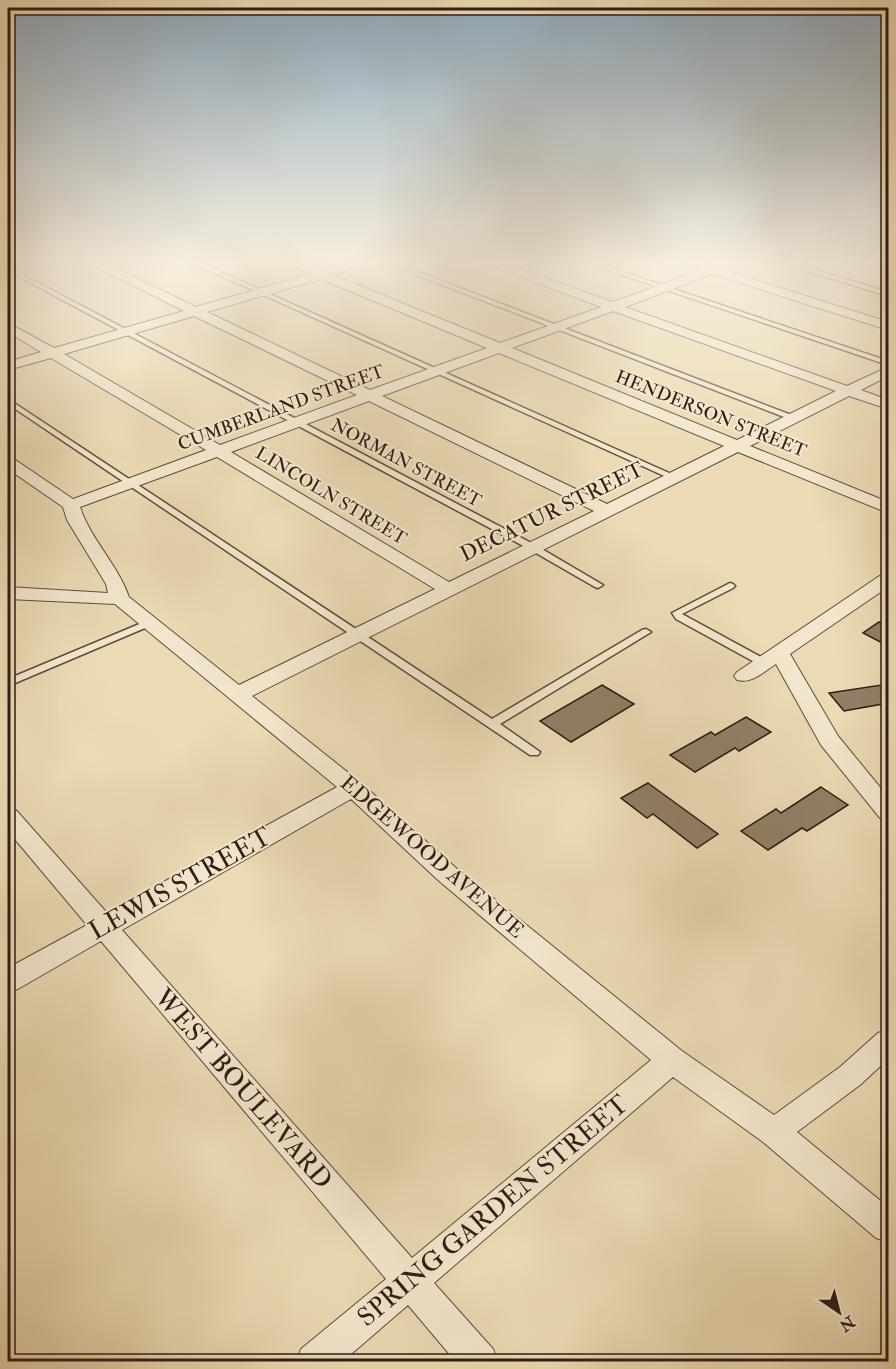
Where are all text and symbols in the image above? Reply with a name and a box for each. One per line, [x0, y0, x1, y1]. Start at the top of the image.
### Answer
street label: CUMBERLAND STREET [175, 360, 388, 456]
street label: HENDERSON STREET [612, 365, 810, 463]
street label: NORMAN STREET [327, 414, 486, 513]
street label: LINCOLN STREET [251, 442, 411, 551]
street label: DECATUR STREET [456, 456, 649, 568]
street label: EDGEWOOD AVENUE [335, 770, 529, 944]
street label: LEWIS STREET [83, 821, 277, 947]
street label: WEST BOULEVARD [147, 982, 339, 1196]
street label: SPRING GARDEN STREET [351, 1088, 635, 1334]
north arrow [809, 1282, 869, 1342]
text: N [835, 1311, 859, 1336]

